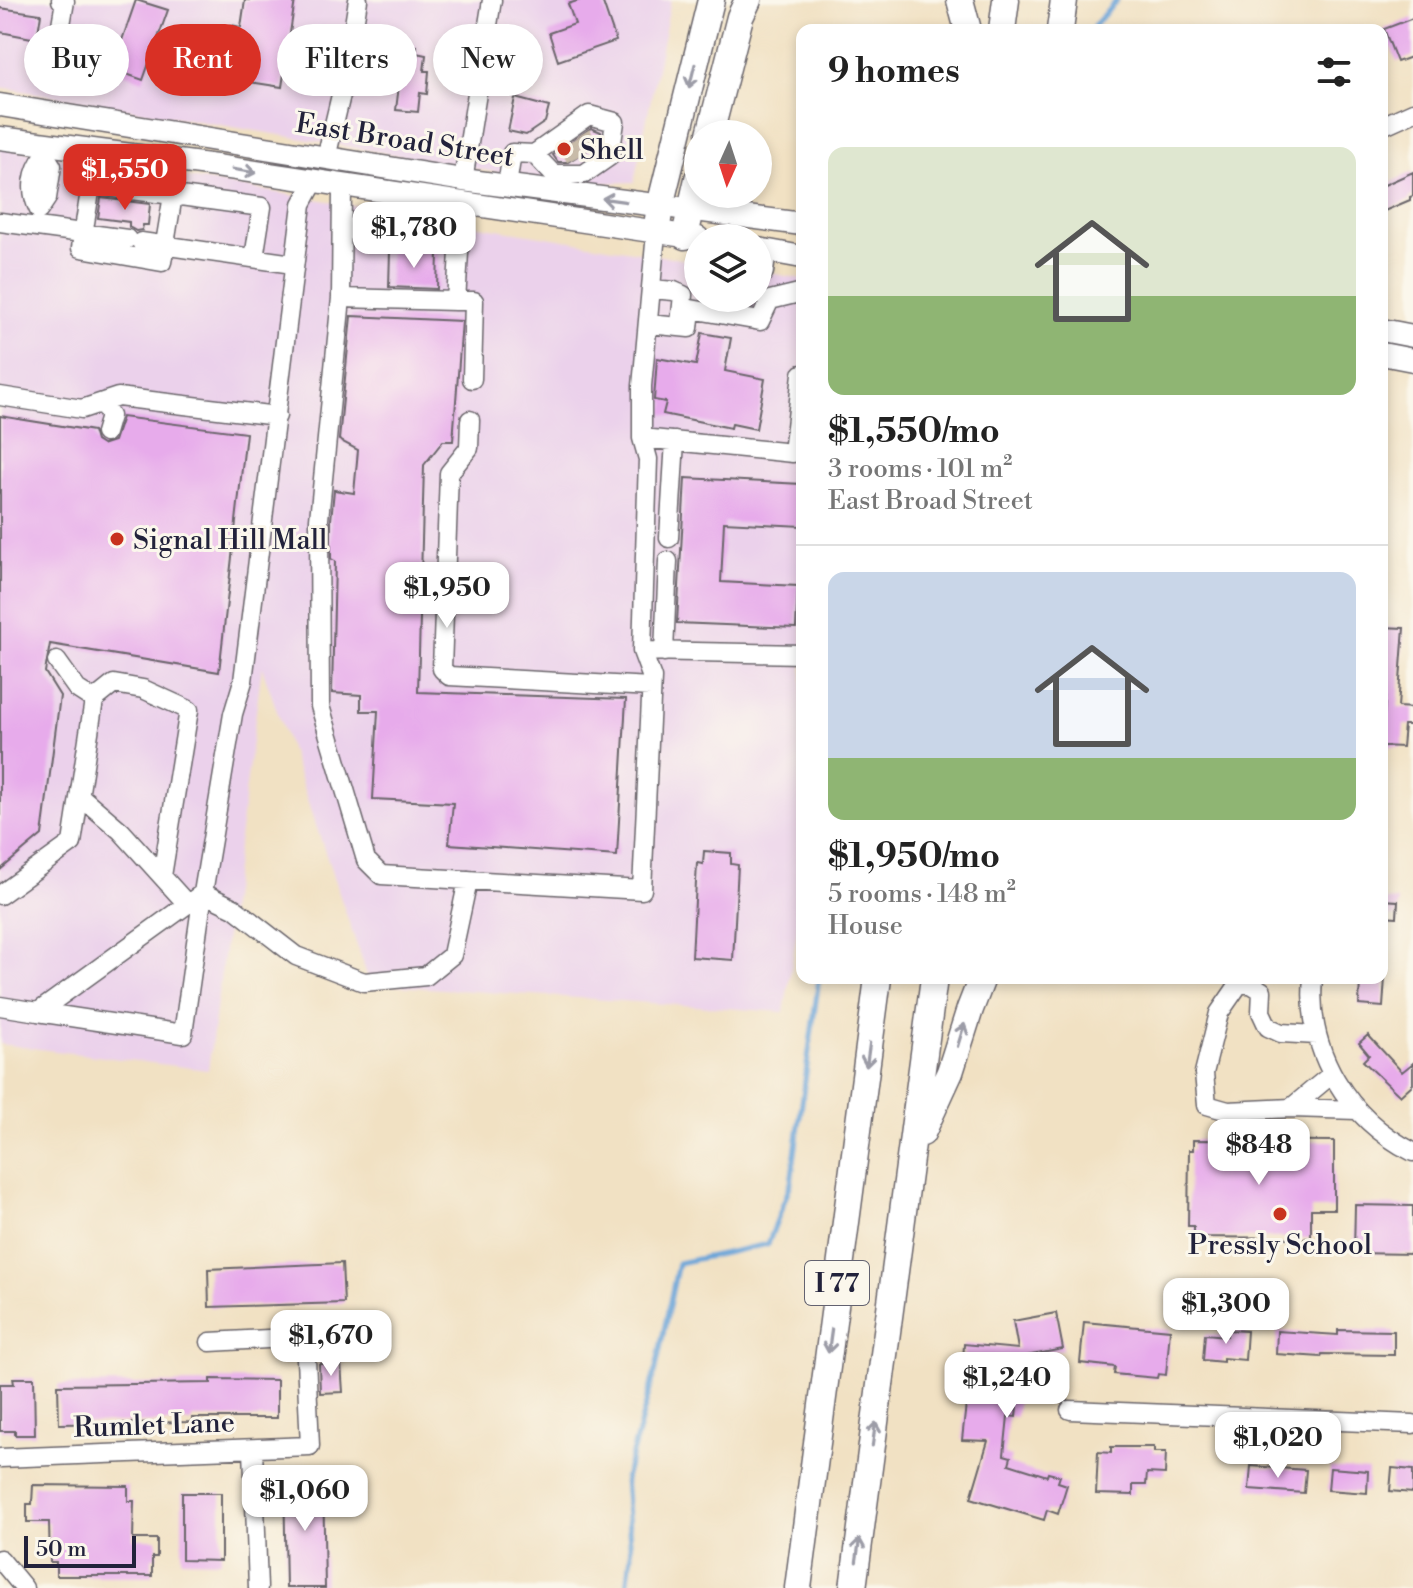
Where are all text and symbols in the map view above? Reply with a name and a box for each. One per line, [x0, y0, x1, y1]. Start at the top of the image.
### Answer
chip: Buy [24, 24, 129, 96]
chip: Rent [145, 24, 261, 96]
chip: Filters [277, 24, 417, 96]
chip: New [433, 24, 543, 96]
icon: filters [1312, 50, 1356, 94]
text: 9 homes [828, 51, 960, 93]
one-way arrow [684, 62, 699, 88]
street label: East Broad Street [293, 106, 517, 175]
north arrow [684, 120, 772, 208]
map controls [684, 120, 772, 312]
place label: Shell [580, 133, 643, 168]
marker: Shell [555, 140, 573, 158]
pin: $1,550 [60, 144, 190, 212]
text: $1,550 [81, 154, 169, 186]
one-way arrow [231, 164, 256, 179]
one-way arrow [601, 192, 627, 207]
icon: home [1020, 199, 1164, 343]
pin: $1,780 [349, 202, 479, 270]
text: $1,780 [371, 212, 457, 244]
button: layers [684, 224, 772, 312]
text: $1,550/mo [828, 411, 1000, 453]
text: 3 rooms · 101 m² [828, 453, 1012, 485]
text: East Broad Street [828, 485, 1033, 517]
place label: Signal Hill Mall [133, 523, 327, 558]
marker: Signal Hill Mall [108, 530, 126, 548]
pin: $1,950 [382, 562, 512, 630]
text: $1,950 [403, 572, 491, 604]
icon: home [1020, 624, 1164, 768]
text: $1,950/mo [828, 836, 1000, 878]
text: 5 rooms · 148 m² [828, 878, 1016, 910]
text: House [828, 910, 903, 942]
one-way arrow [955, 1022, 970, 1047]
one-way arrow [860, 1041, 875, 1068]
pin: $848 [1212, 1119, 1306, 1187]
text: $848 [1226, 1129, 1292, 1161]
marker: Pressly School [1271, 1205, 1289, 1223]
place label: Pressly School [1188, 1228, 1372, 1263]
road number: I 77 [805, 1261, 869, 1305]
pin: $1,300 [1161, 1278, 1291, 1346]
text: $1,300 [1181, 1288, 1271, 1320]
pin: $1,670 [266, 1310, 396, 1378]
text: $1,670 [289, 1320, 373, 1352]
one-way arrow [822, 1328, 837, 1353]
pin: $1,240 [942, 1352, 1072, 1420]
text: $1,240 [962, 1362, 1052, 1394]
street label: Rumlet Lane [73, 1405, 235, 1446]
pin: $1,020 [1213, 1412, 1343, 1480]
one-way arrow [867, 1422, 882, 1447]
text: $1,020 [1233, 1422, 1323, 1454]
pin: $1,060 [240, 1465, 370, 1533]
text: $1,060 [260, 1475, 350, 1507]
scale bar [24, 1532, 136, 1568]
text: 50 m [36, 1536, 87, 1563]
one-way arrow [851, 1537, 866, 1563]

